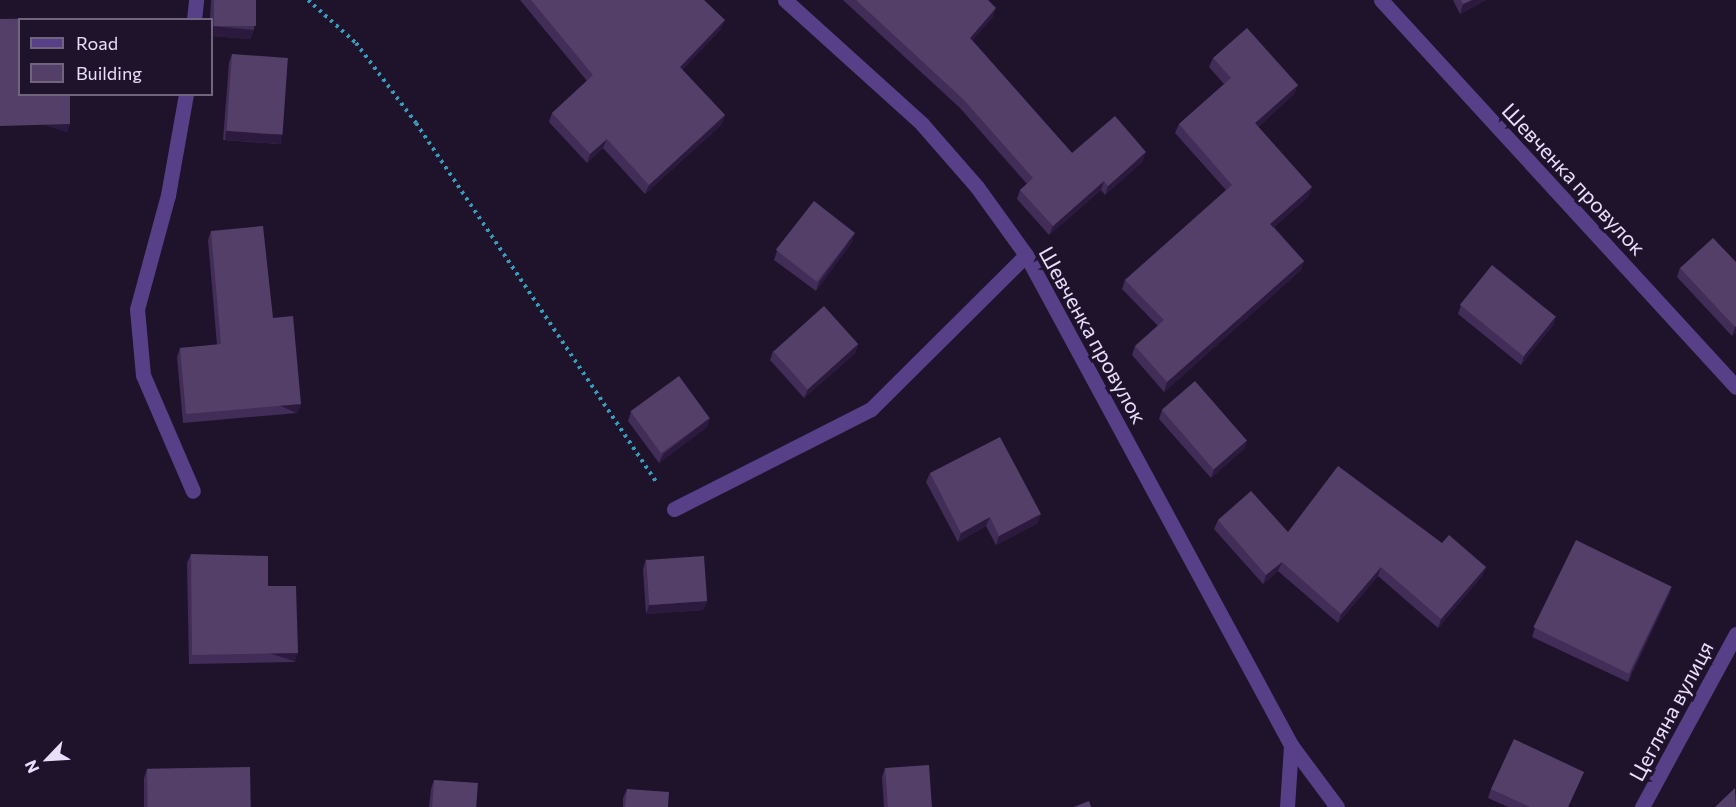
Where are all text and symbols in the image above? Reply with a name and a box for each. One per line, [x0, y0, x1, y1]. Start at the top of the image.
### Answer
legend [18, 18, 213, 96]
text: Road [76, 32, 118, 54]
text: Building [76, 62, 142, 84]
street label: Шевченка провулок [1497, 98, 1651, 260]
street label: Шевченка провулок [1034, 242, 1152, 428]
street label: Цегляна вулиця [1624, 637, 1718, 785]
north arrow [18, 729, 78, 789]
text: N [20, 757, 42, 776]

